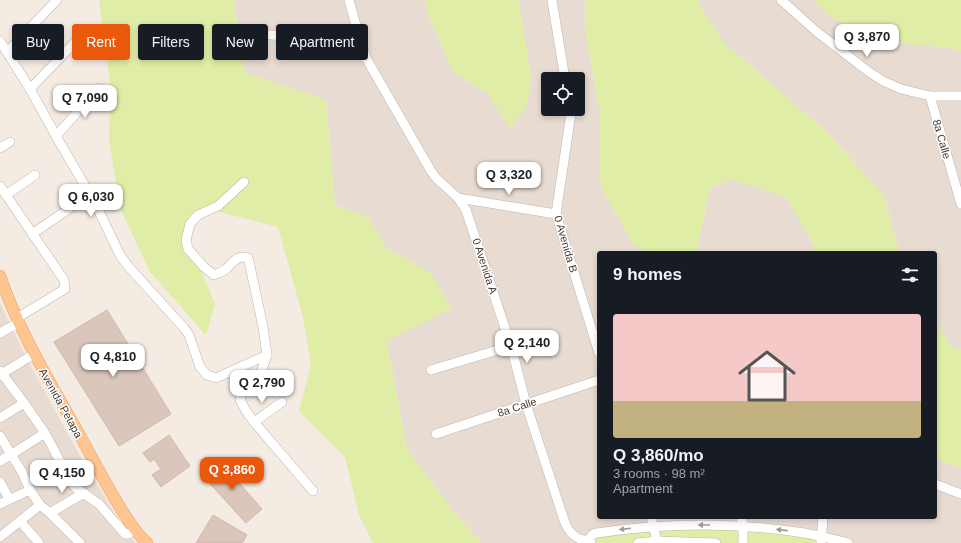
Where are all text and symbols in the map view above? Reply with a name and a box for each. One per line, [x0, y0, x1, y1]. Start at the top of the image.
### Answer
chip: Buy [12, 24, 64, 60]
chip: Rent [72, 24, 130, 60]
chip: Filters [138, 24, 204, 60]
chip: New [212, 24, 268, 60]
chip: Apartment [276, 24, 368, 60]
pin: Q 3,870 [830, 24, 904, 58]
text: Q 3,870 [844, 29, 890, 44]
map controls [541, 72, 585, 116]
button: locate [541, 72, 585, 116]
pin: Q 7,090 [48, 85, 122, 119]
text: Q 7,090 [62, 90, 108, 105]
street label: 8a Calle [931, 118, 953, 160]
pin: Q 3,320 [472, 162, 546, 196]
text: Q 3,320 [486, 167, 532, 182]
pin: Q 6,030 [54, 184, 128, 218]
text: Q 6,030 [68, 189, 114, 204]
street label: 0 Avenida B [552, 214, 580, 274]
street label: 0 Avenida A [470, 237, 500, 296]
icon: filters [899, 264, 921, 286]
text: 9 homes [613, 265, 682, 284]
pin: Q 2,140 [490, 330, 564, 364]
text: Q 2,140 [504, 335, 550, 350]
icon: home [731, 340, 803, 412]
pin: Q 4,810 [76, 344, 150, 378]
text: Q 4,810 [90, 349, 136, 364]
street label: Avenida Petapa [37, 366, 85, 441]
pin: Q 2,790 [225, 370, 299, 404]
text: Q 2,790 [239, 375, 285, 390]
street label: 8a Calle [496, 395, 538, 419]
text: Q 3,860/mo [613, 446, 704, 465]
pin: Q 3,860 [195, 457, 269, 491]
pin: Q 4,150 [25, 460, 99, 494]
text: Q 3,860 [209, 462, 255, 477]
text: Q 4,150 [39, 465, 85, 480]
text: 3 rooms · 98 m² [613, 466, 705, 481]
text: Apartment [613, 481, 673, 496]
one-way arrow [697, 522, 710, 528]
one-way arrow [619, 526, 631, 532]
one-way arrow [776, 527, 788, 533]

